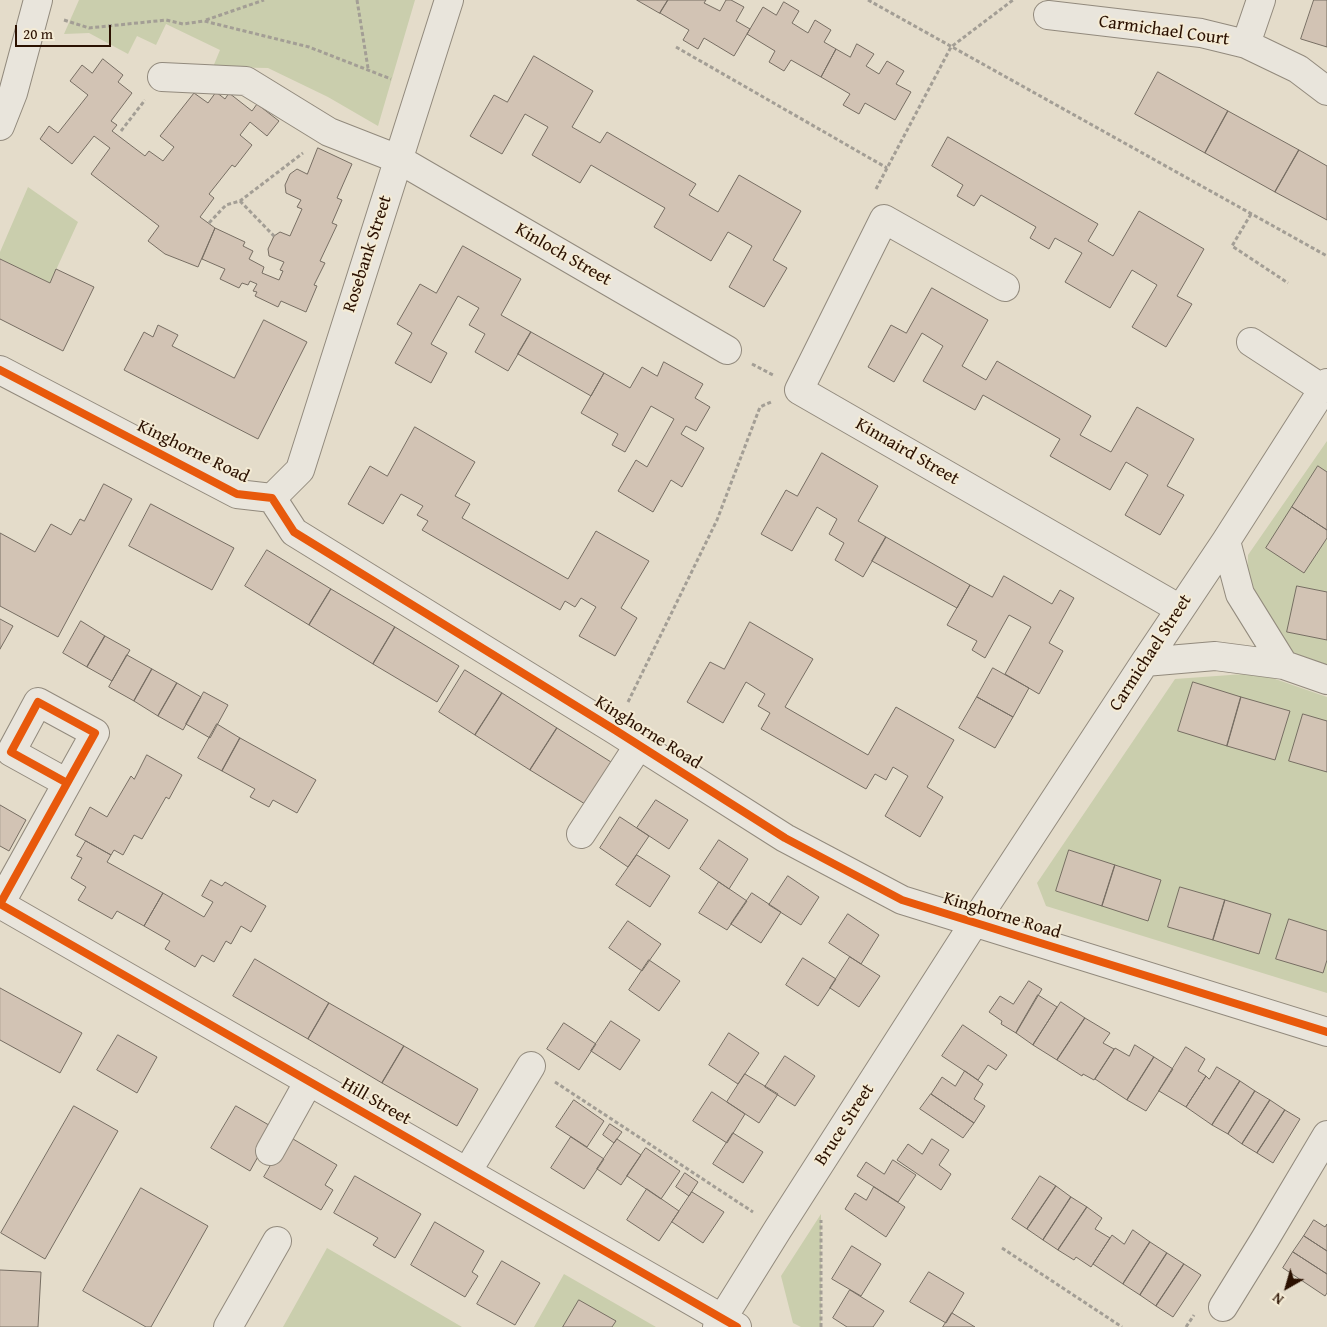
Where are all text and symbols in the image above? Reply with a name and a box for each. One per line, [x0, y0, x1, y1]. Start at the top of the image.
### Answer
street label: Carmichael Court [1097, 11, 1231, 51]
scale bar [18, 15, 114, 47]
text: 20 m [23, 23, 53, 44]
street label: Rosebank Street [339, 193, 397, 315]
street label: Kinloch Street [511, 219, 615, 291]
street label: Kinnaird Street [851, 414, 963, 490]
street label: Kinghorne Road [134, 416, 252, 488]
street label: Carmichael Street [1105, 591, 1197, 715]
street label: Kinghorne Road [591, 692, 705, 774]
street label: Kinghorne Road [941, 888, 1063, 944]
street label: Hill Street [337, 1073, 415, 1131]
street label: Bruce Street [811, 1080, 879, 1170]
north arrow [1262, 1262, 1312, 1312]
text: N [1268, 1288, 1288, 1310]

